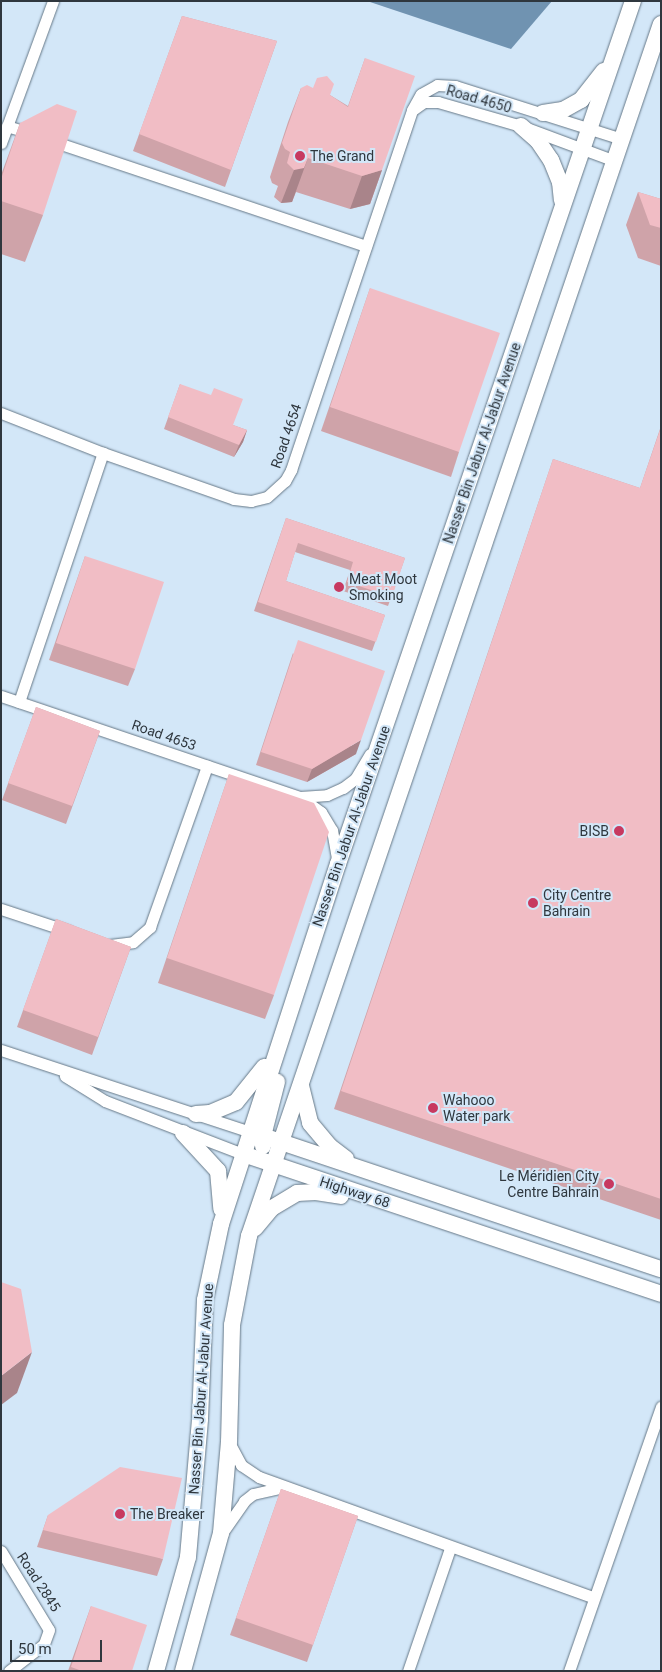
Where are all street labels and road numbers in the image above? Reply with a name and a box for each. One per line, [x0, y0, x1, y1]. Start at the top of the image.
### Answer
street label: Road 4650 [444, 82, 514, 116]
street label: Nasser Bin Jabur Al-Jabur Avenue [440, 340, 524, 546]
street label: Road 4654 [267, 402, 305, 470]
street label: Road 4653 [130, 716, 198, 754]
street label: Nasser Bin Jabur Al-Jabur Avenue [309, 723, 393, 929]
street label: Highway 68 [318, 1173, 392, 1211]
street label: Nasser Bin Jabur Al-Jabur Avenue [185, 1283, 217, 1495]
street label: Road 2845 [14, 1549, 64, 1615]

